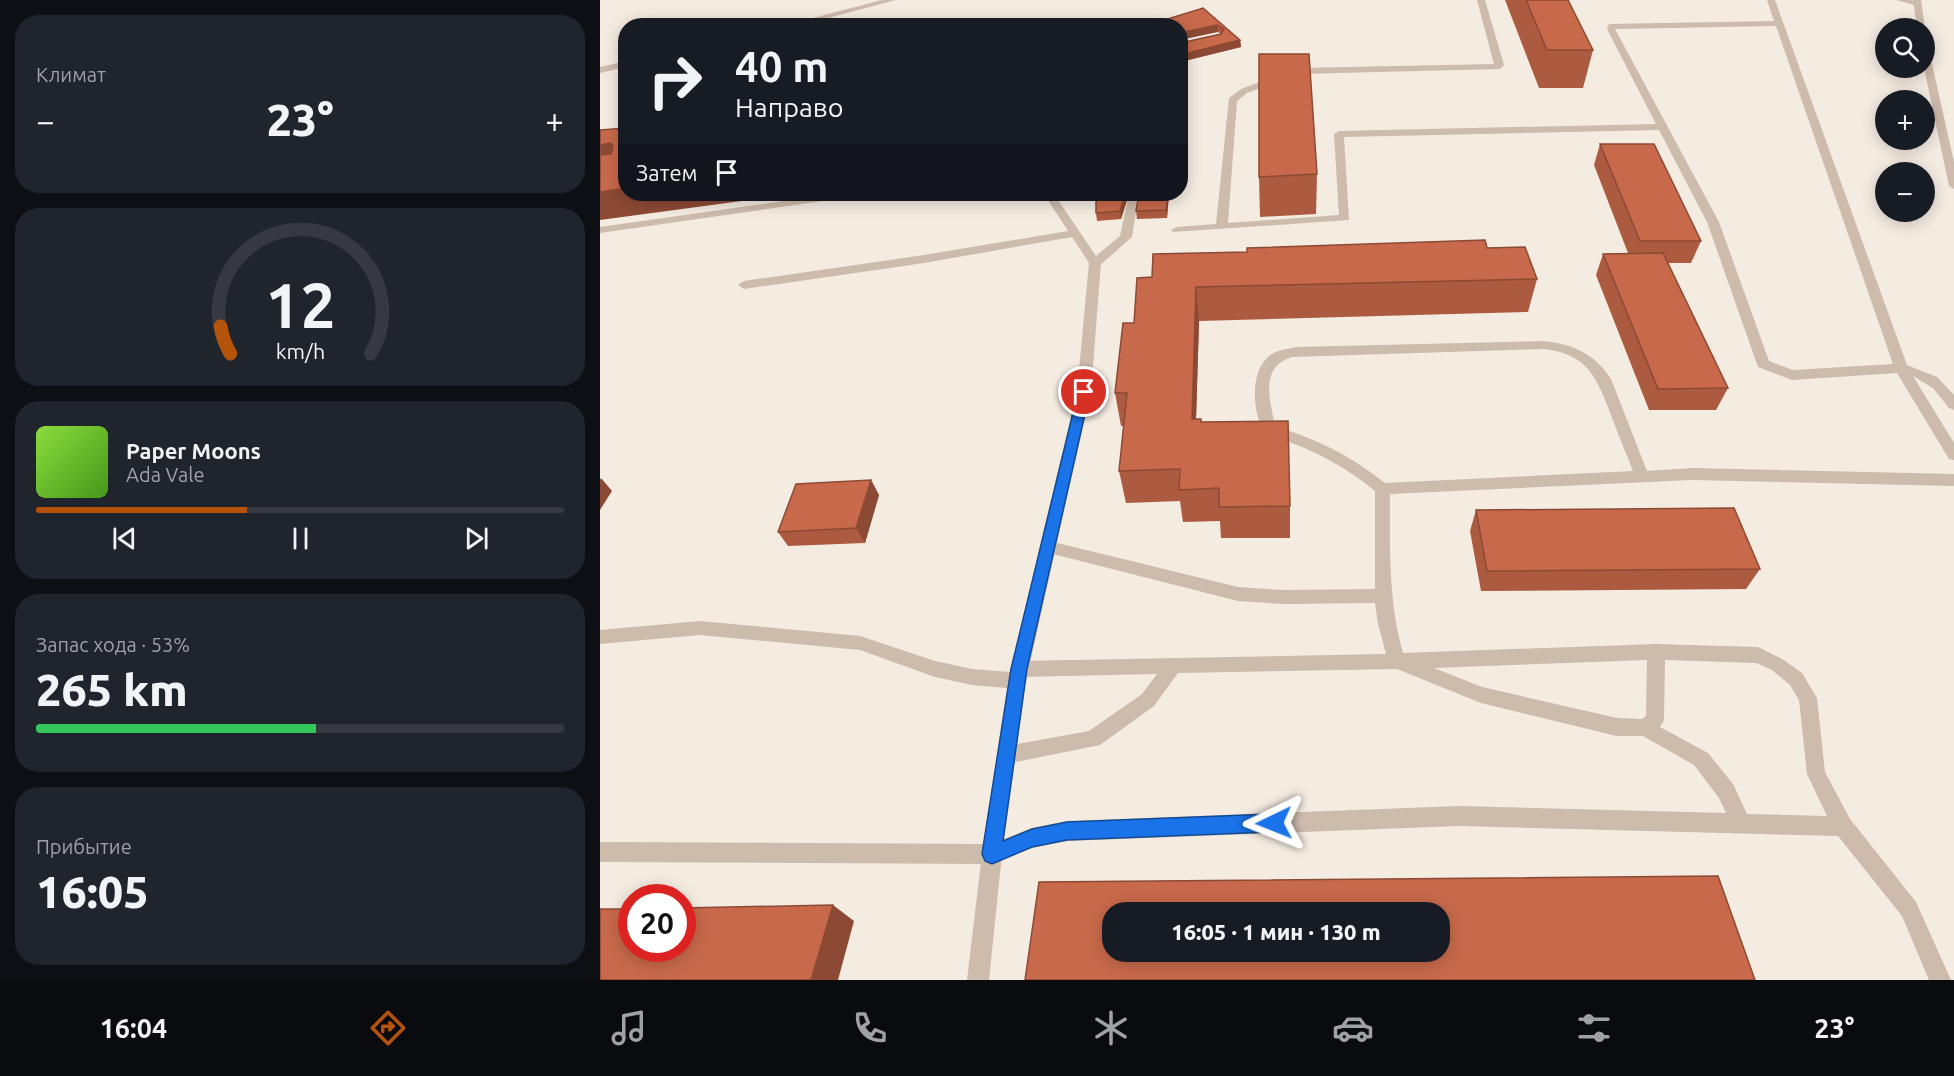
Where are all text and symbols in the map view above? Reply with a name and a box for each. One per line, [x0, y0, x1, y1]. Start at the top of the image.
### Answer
map controls [1875, 18, 1935, 222]
button: search [1875, 18, 1935, 78]
icon: right [636, 42, 714, 120]
text: 40 m [735, 43, 829, 90]
text: Климат [36, 63, 106, 86]
button: + [1875, 90, 1935, 150]
text: Направо [735, 92, 844, 122]
text: 23° [266, 94, 334, 145]
text: − [36, 102, 55, 139]
text: + [545, 102, 564, 139]
icon: arrive [710, 156, 743, 189]
text: Затем [636, 160, 698, 185]
button: − [1875, 162, 1935, 222]
text: 12 [265, 270, 335, 340]
text: km/h [275, 339, 325, 363]
pin [1058, 366, 1109, 417]
icon: arrive [1067, 375, 1100, 408]
text: Paper Moons [126, 438, 261, 463]
text: Ada Vale [126, 463, 204, 486]
icon: previous [108, 522, 141, 555]
icon: pause [284, 522, 317, 555]
icon: next [460, 522, 493, 555]
text: Запас хода · 53% [36, 633, 190, 656]
text: 265 km [36, 664, 188, 715]
position arrow [1242, 791, 1306, 855]
text: Прибытие [36, 835, 132, 858]
text: 16:05 [36, 866, 149, 917]
speed limit sign: 20 [618, 884, 696, 962]
text: 16:05 · 1 мин · 130 m [1171, 919, 1381, 944]
icon: directions [367, 1007, 409, 1049]
icon: music [608, 1007, 650, 1049]
icon: phone [849, 1007, 891, 1049]
icon: climate [1090, 1007, 1132, 1049]
icon: car [1332, 1007, 1374, 1049]
icon: filters [1573, 1007, 1615, 1049]
text: 16:04 [100, 1013, 167, 1043]
text: 23° [1814, 1013, 1854, 1043]

